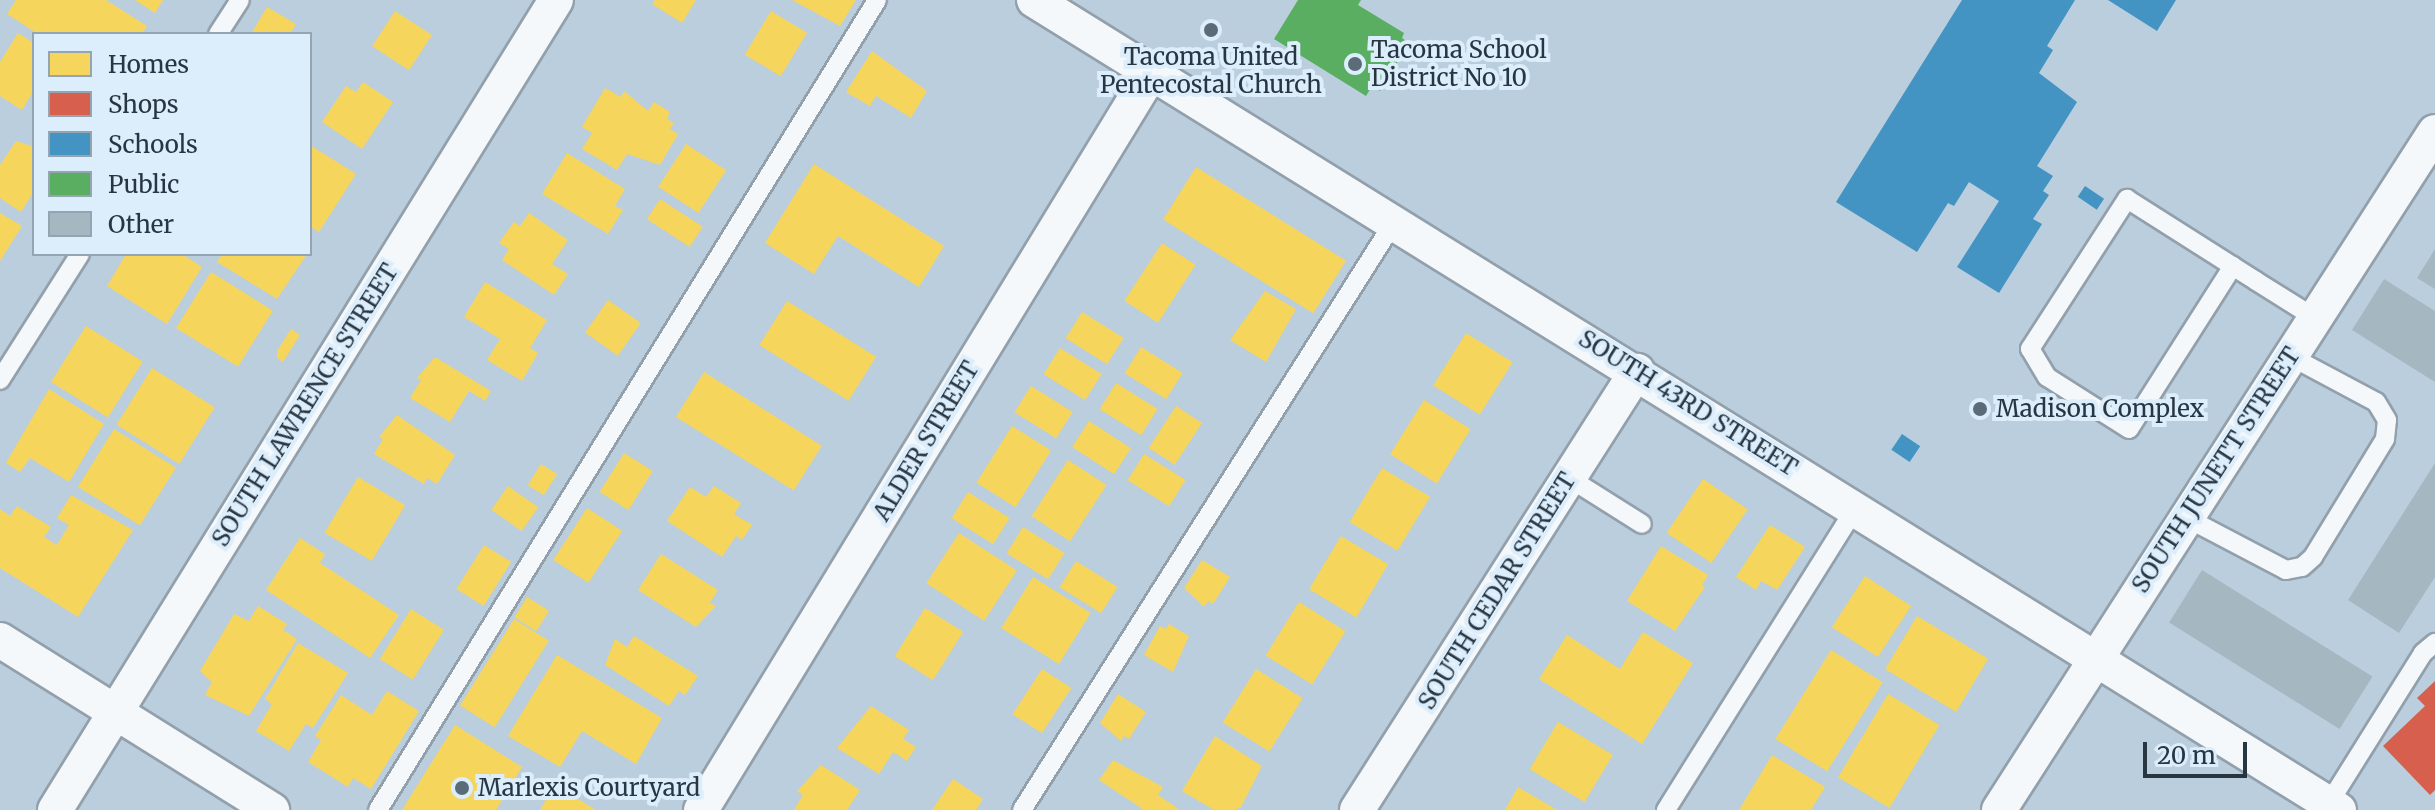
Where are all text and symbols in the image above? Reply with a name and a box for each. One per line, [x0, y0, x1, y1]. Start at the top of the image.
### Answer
marker: Tacoma United Pentecostal Church [1202, 21, 1220, 39]
legend [32, 32, 312, 256]
place label: Tacoma School District No 10 [1371, 36, 1547, 92]
place label: Tacoma United Pentecostal Church [1100, 43, 1322, 99]
text: Homes [108, 49, 189, 80]
marker: Tacoma School District No 10 [1346, 55, 1364, 73]
text: Shops [108, 89, 179, 120]
text: Schools [108, 129, 198, 160]
text: Public [108, 169, 179, 200]
text: Other [108, 209, 174, 240]
street label: SOUTH LAWRENCE STREET [206, 258, 404, 552]
street label: SOUTH 43RD STREET [1573, 324, 1803, 482]
street label: SOUTH JUNETT STREET [2126, 342, 2306, 598]
street label: ALDER STREET [867, 356, 985, 526]
place label: Madison Complex [1996, 395, 2204, 423]
marker: Madison Complex [1971, 400, 1989, 418]
street label: SOUTH CEDAR STREET [1412, 467, 1582, 715]
scale bar [2147, 726, 2251, 776]
text: 20 m [2157, 740, 2216, 771]
place label: Marlexis Courtyard [478, 774, 700, 802]
marker: Marlexis Courtyard [453, 779, 471, 797]

